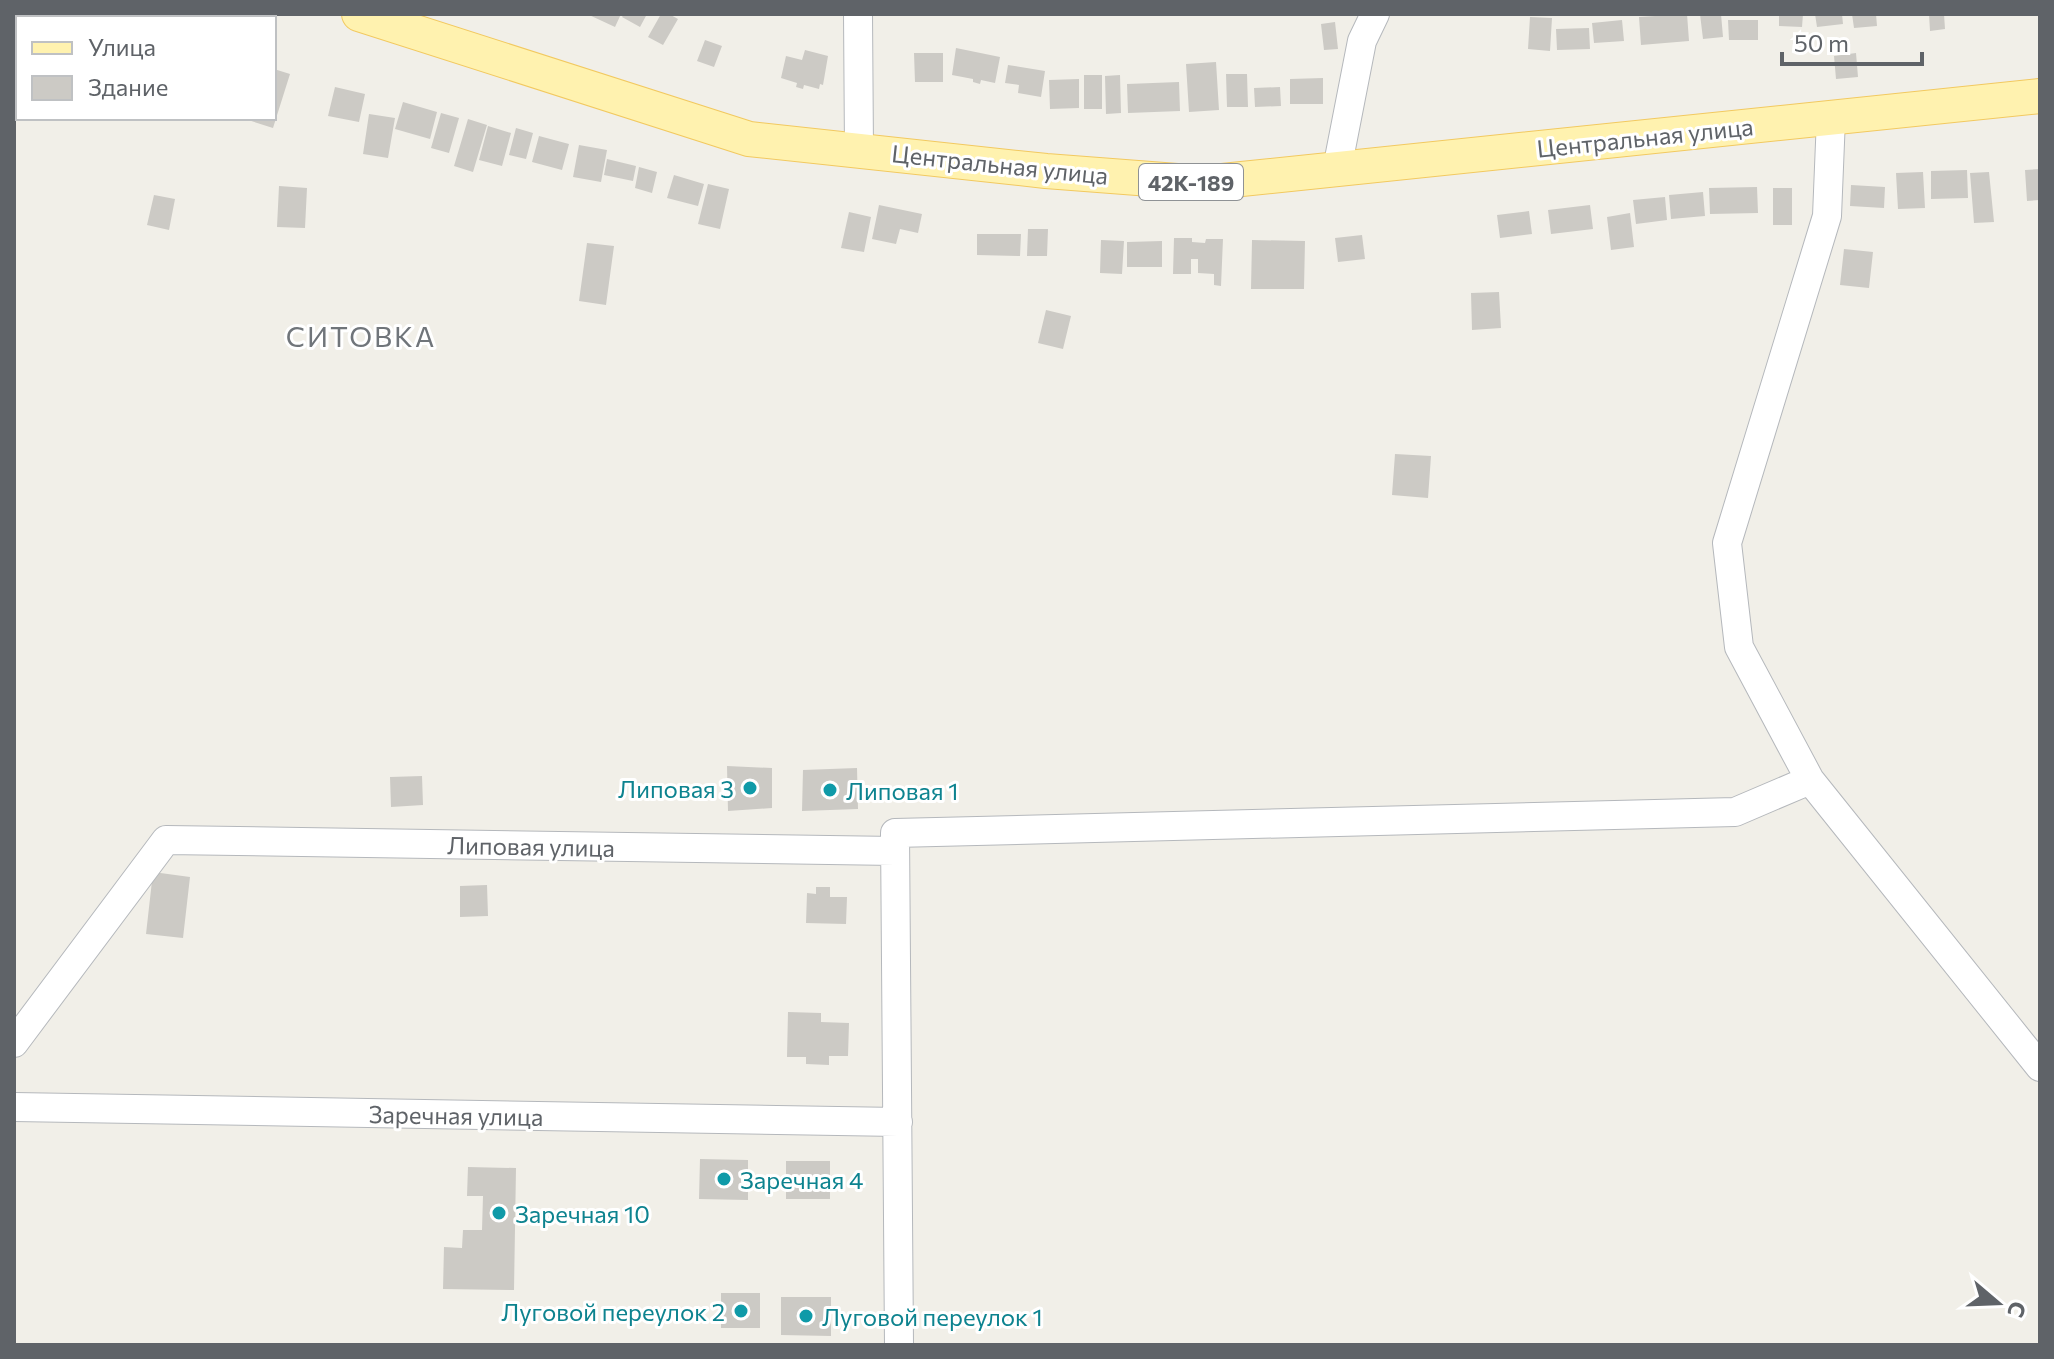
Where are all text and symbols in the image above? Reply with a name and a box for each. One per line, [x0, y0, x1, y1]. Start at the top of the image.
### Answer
legend [16, 16, 276, 120]
scale bar [1782, 16, 1922, 66]
text: 50 m [1794, 28, 1849, 57]
text: Улица [88, 32, 156, 61]
text: Здание [88, 72, 168, 101]
street label: Центральная улица [1535, 111, 1755, 163]
street label: Центральная улица [890, 138, 1110, 190]
road number: 42К-189 [1139, 164, 1243, 200]
district label: СИТОВКА [286, 319, 436, 353]
place label: Липовая 3 [618, 774, 734, 803]
place label: Липовая 1 [846, 776, 958, 805]
marker: Липовая 3 [741, 779, 759, 797]
marker: Липовая 1 [821, 781, 839, 799]
street label: Липовая улица [447, 830, 615, 862]
street label: Заречная улица [368, 1099, 544, 1131]
place label: Заречная 4 [740, 1165, 863, 1194]
marker: Заречная 4 [715, 1170, 733, 1188]
place label: Заречная 10 [515, 1199, 650, 1228]
marker: Заречная 10 [490, 1204, 508, 1222]
north arrow [1958, 1263, 2038, 1343]
place label: Луговой переулок 2 [501, 1297, 725, 1326]
text: С [2002, 1298, 2033, 1321]
marker: Луговой переулок 2 [732, 1302, 750, 1320]
place label: Луговой переулок 1 [822, 1302, 1043, 1331]
marker: Луговой переулок 1 [797, 1307, 815, 1325]

